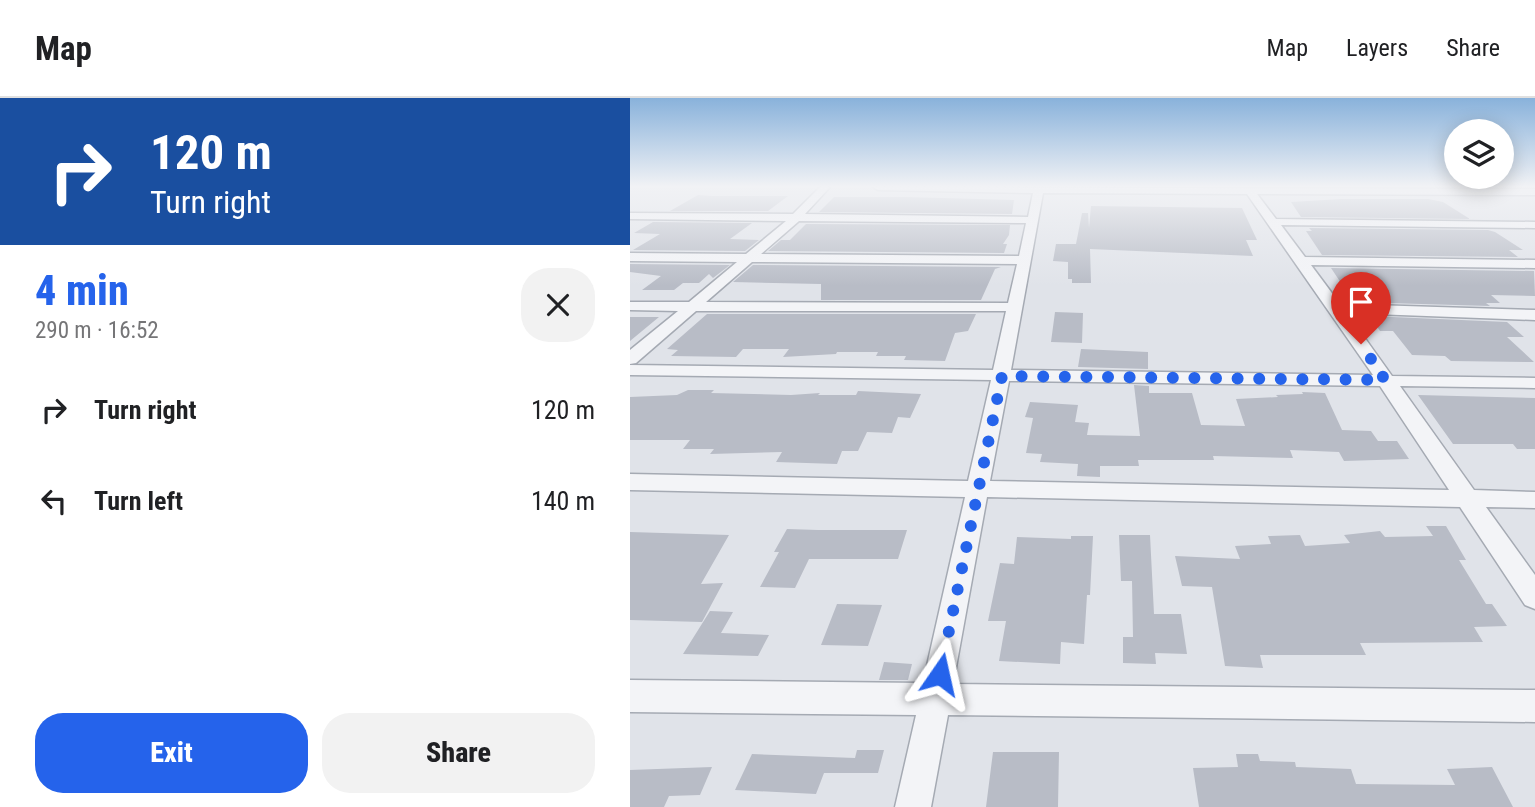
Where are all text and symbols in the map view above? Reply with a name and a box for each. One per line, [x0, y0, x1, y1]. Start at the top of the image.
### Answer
text: Map [35, 29, 92, 68]
text: Map [1267, 34, 1308, 62]
text: Layers [1346, 34, 1408, 62]
text: Share [1446, 34, 1500, 62]
map controls [1444, 119, 1514, 189]
button: layers [1444, 119, 1514, 189]
text: 120 m [150, 124, 272, 181]
icon: right [35, 126, 126, 217]
text: Turn right [150, 183, 271, 221]
text: 4 min [35, 266, 129, 315]
button: close [521, 268, 595, 342]
pin [1331, 272, 1391, 344]
icon: arrive [1342, 283, 1380, 321]
text: 290 m · 16:52 [35, 317, 159, 344]
icon: right [35, 391, 73, 429]
text: Turn right [94, 395, 196, 425]
text: 120 m [531, 395, 595, 425]
icon: left [35, 482, 73, 520]
text: Turn left [94, 486, 183, 516]
text: 140 m [531, 486, 595, 516]
position arrow [903, 637, 977, 711]
button: Exit [35, 713, 308, 793]
button: Share [322, 713, 595, 793]

